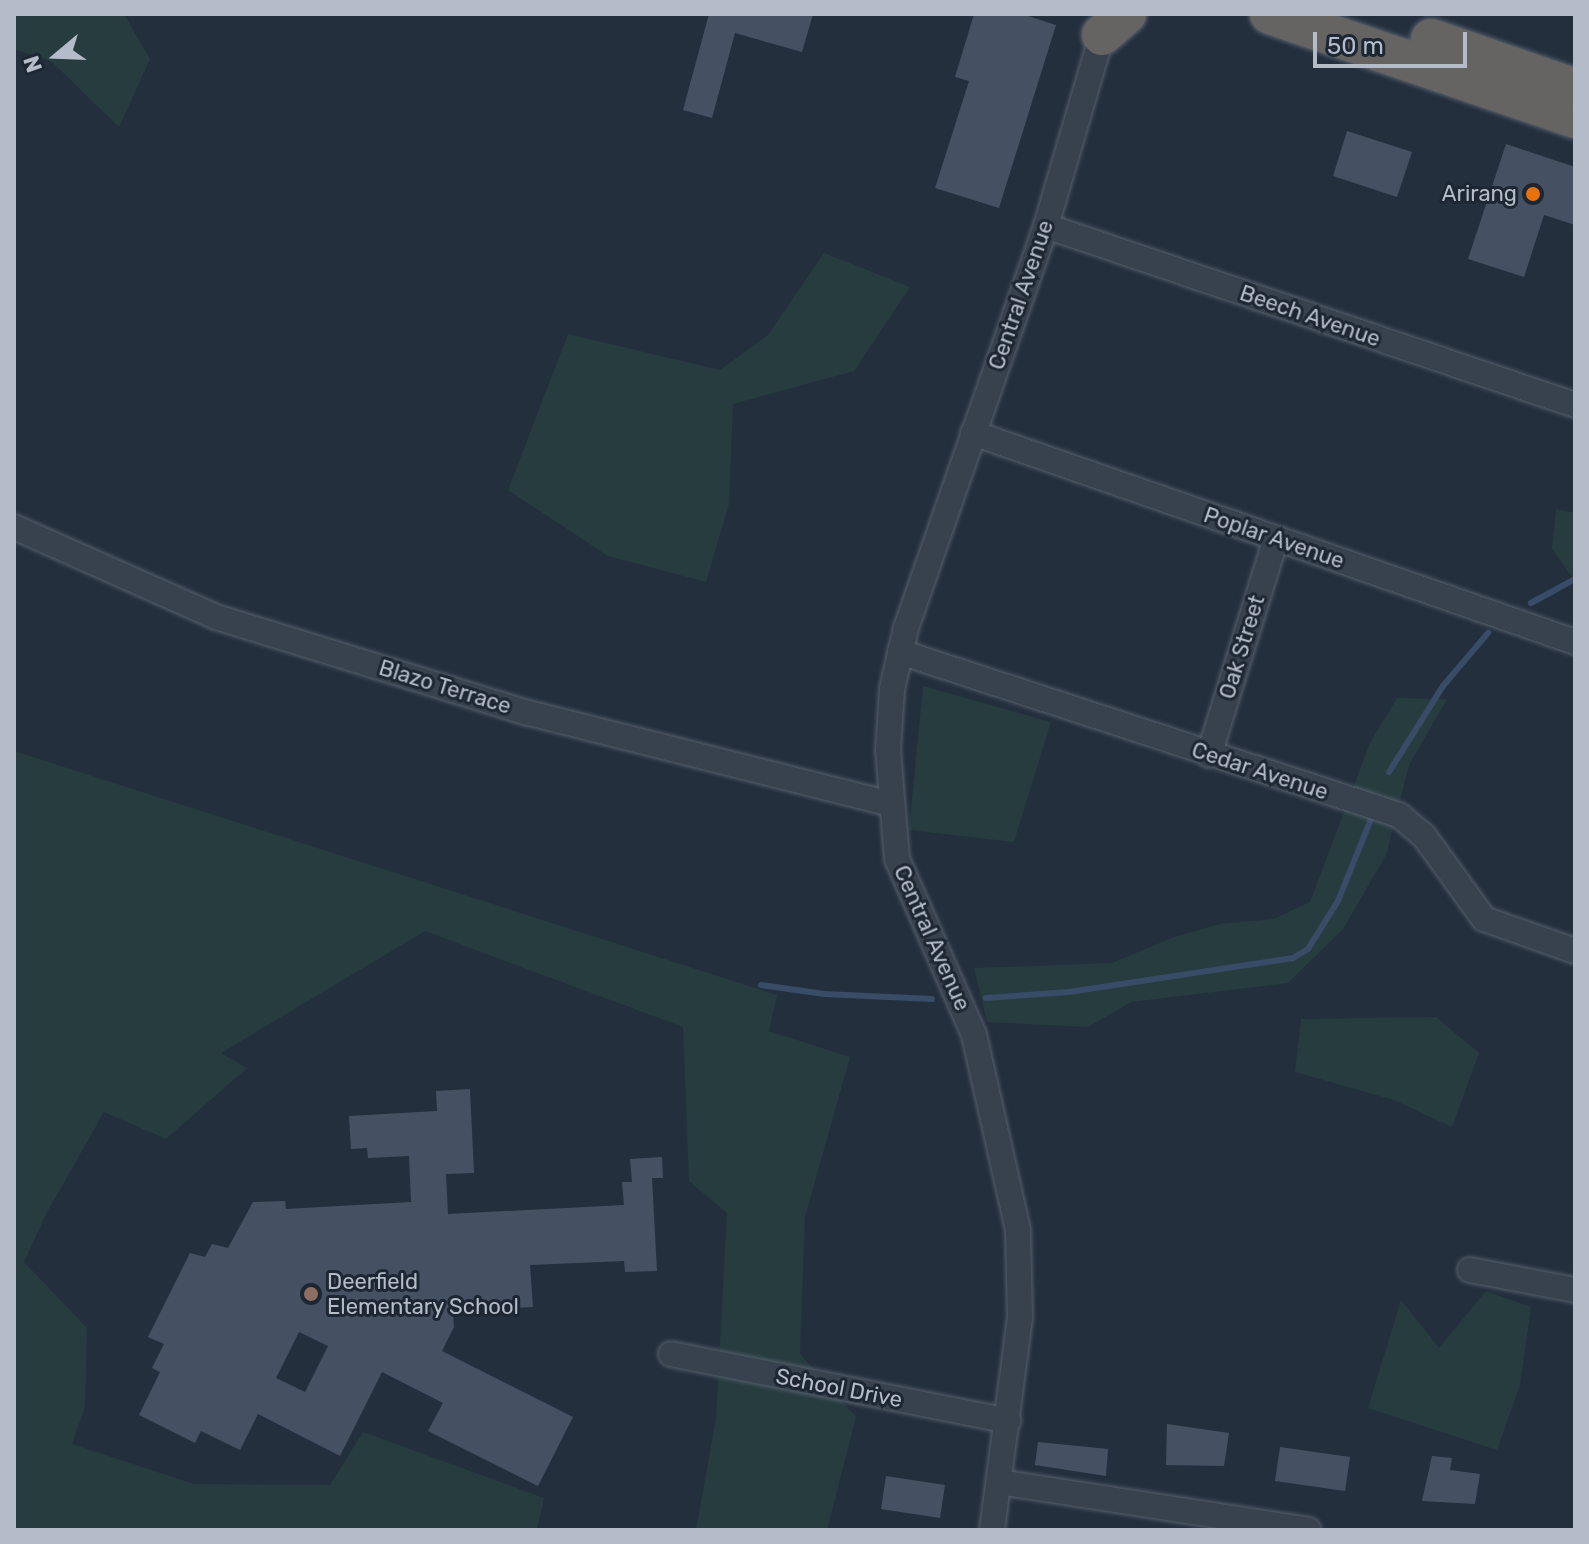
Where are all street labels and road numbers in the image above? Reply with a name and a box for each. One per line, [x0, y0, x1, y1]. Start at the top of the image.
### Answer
street label: Central Avenue [983, 217, 1059, 373]
street label: Beech Avenue [1236, 280, 1384, 352]
street label: Poplar Avenue [1200, 501, 1348, 575]
street label: Oak Street [1214, 592, 1270, 702]
street label: Blazo Terrace [375, 654, 515, 720]
street label: Cedar Avenue [1188, 736, 1332, 806]
street label: Central Avenue [888, 861, 976, 1015]
street label: School Drive [774, 1363, 904, 1413]

